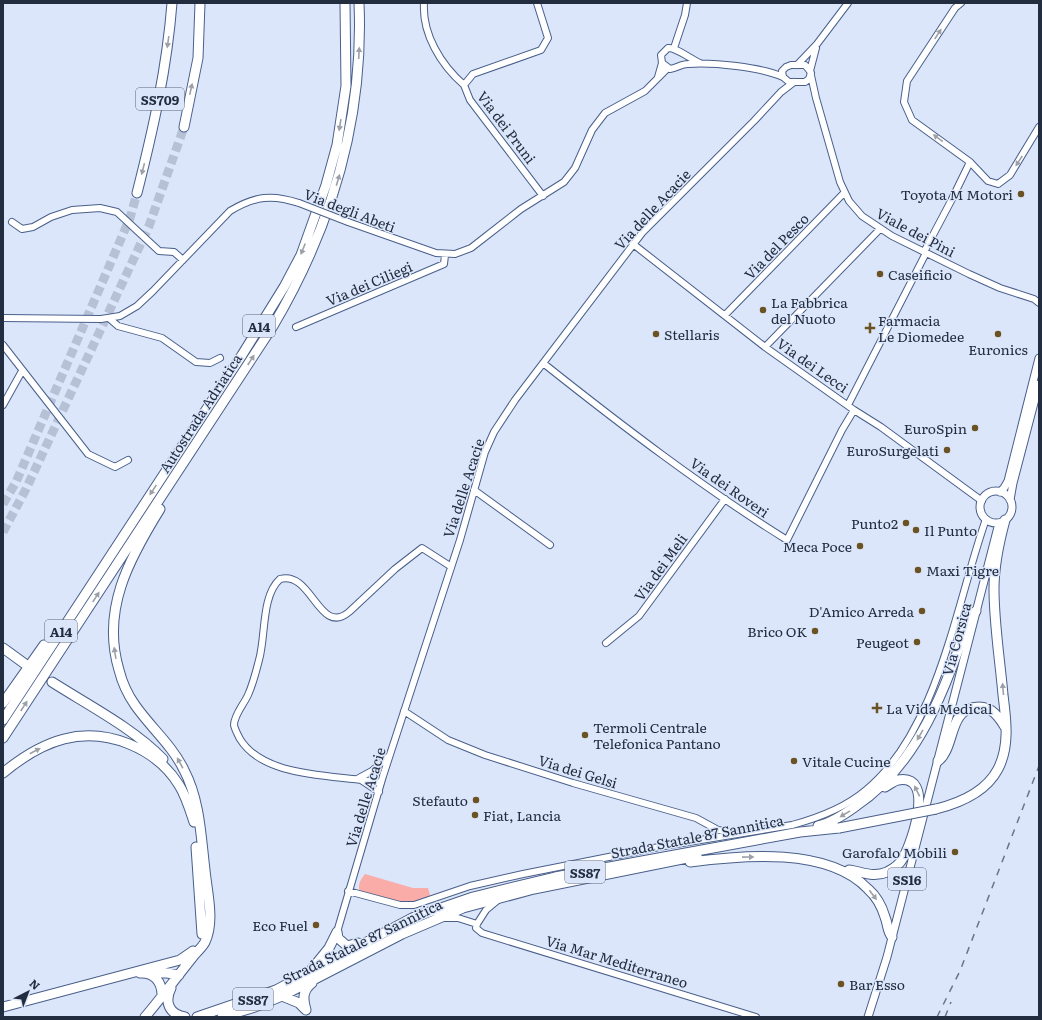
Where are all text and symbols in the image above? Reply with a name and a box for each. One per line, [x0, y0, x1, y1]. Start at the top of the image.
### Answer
one-way arrow [934, 28, 942, 39]
one-way arrow [165, 36, 171, 48]
one-way arrow [356, 47, 363, 59]
one-way arrow [188, 83, 194, 95]
street label: Via dei Pruni [473, 87, 541, 168]
road number: SS709 [136, 88, 184, 110]
one-way arrow [337, 119, 343, 131]
one-way arrow [933, 135, 943, 143]
one-way arrow [1015, 156, 1023, 166]
one-way arrow [140, 163, 146, 176]
street label: Via delle Acacie [609, 164, 695, 254]
one-way arrow [335, 174, 341, 186]
street label: Via degli Abeti [301, 183, 399, 237]
place label: Toyota M Motori [901, 184, 1013, 204]
marker: Toyota M Motori [1016, 189, 1026, 199]
street label: Viale dei Pini [873, 203, 959, 261]
street label: Via del Pesco [739, 208, 813, 284]
one-way arrow [299, 244, 305, 256]
street label: Via dei Ciliegi [323, 256, 415, 310]
place label: Caseificio [888, 264, 952, 284]
marker: Caseificio [875, 269, 885, 279]
place label: La Fabbrica del Nuoto [771, 292, 848, 328]
marker: La Fabbrica del Nuoto [758, 305, 768, 315]
place label: Farmacia Le Diomedee [878, 310, 964, 346]
road number: A14 [243, 315, 275, 337]
marker: Farmacia Le Diomedee [865, 323, 875, 333]
place label: Stellaris [664, 324, 719, 344]
marker: Stellaris [651, 329, 661, 339]
marker: Euronics [993, 329, 1003, 339]
street label: Via dei Lecci [773, 333, 853, 397]
place label: Euronics [968, 339, 1028, 359]
street label: Autostrada Adriatica [154, 349, 246, 476]
one-way arrow [247, 354, 255, 365]
place label: EuroSpin [904, 418, 967, 438]
marker: EuroSpin [970, 423, 980, 433]
street label: Via delle Acacie [437, 436, 489, 540]
place label: EuroSurgelati [846, 440, 939, 460]
marker: EuroSurgelati [942, 445, 952, 455]
street label: Via dei Roveri [686, 452, 774, 522]
one-way arrow [149, 485, 157, 495]
place label: Punto2 [851, 513, 898, 533]
marker: Punto2 [901, 518, 911, 528]
place label: Il Punto [924, 520, 977, 540]
marker: Il Punto [911, 525, 921, 535]
street label: Via dei Meli [629, 529, 691, 605]
place label: Meca Poce [783, 536, 852, 556]
marker: Meca Poce [855, 541, 865, 551]
place label: Maxi Tigre [926, 560, 999, 580]
marker: Maxi Tigre [913, 565, 923, 575]
one-way arrow [92, 591, 99, 603]
street label: Via Corsica [937, 600, 975, 678]
place label: D'Amico Arreda [809, 601, 914, 621]
marker: D'Amico Arreda [917, 606, 927, 616]
road number: A14 [45, 620, 77, 642]
place label: Brico OK [747, 621, 807, 641]
marker: Brico OK [810, 626, 820, 636]
place label: Peugeot [856, 632, 909, 652]
marker: Peugeot [912, 637, 922, 647]
one-way arrow [112, 647, 118, 659]
one-way arrow [1000, 683, 1006, 695]
place label: La Vida Medical [886, 698, 993, 718]
one-way arrow [21, 700, 28, 712]
marker: La Vida Medical [871, 702, 883, 714]
place label: Termoli Centrale Telefonica Pantano [593, 717, 721, 753]
one-way arrow [917, 729, 924, 741]
marker: Termoli Centrale Telefonica Pantano [580, 730, 590, 740]
street label: Via delle Acacie [340, 745, 390, 849]
one-way arrow [29, 748, 41, 754]
street label: Via dei Gelsi [536, 750, 620, 793]
place label: Vitale Cucine [802, 751, 891, 771]
marker: Vitale Cucine [789, 756, 799, 766]
one-way arrow [177, 757, 184, 769]
one-way arrow [914, 786, 920, 797]
place label: Stefauto [412, 790, 468, 810]
marker: Stefauto [471, 795, 481, 805]
place label: Fiat, Lancia [483, 805, 562, 825]
street label: Strada Statale 87 Sannitica [609, 809, 786, 863]
marker: Fiat, Lancia [470, 810, 480, 820]
one-way arrow [839, 810, 851, 817]
place label: Garofalo Mobili [842, 842, 947, 862]
marker: Garofalo Mobili [950, 847, 960, 857]
one-way arrow [742, 854, 755, 860]
road number: SS87 [565, 861, 605, 883]
road number: SS16 [888, 868, 926, 890]
one-way arrow [869, 890, 877, 900]
street label: Strada Statale 87 Sannitica [279, 893, 446, 989]
place label: Eco Fuel [252, 915, 308, 935]
marker: Eco Fuel [311, 920, 321, 930]
street label: Via Mar Mediterraneo [543, 930, 691, 992]
north arrow [8, 972, 48, 1012]
place label: Bar Esso [849, 974, 905, 994]
text: N [27, 975, 44, 993]
marker: Bar Esso [836, 979, 846, 989]
road number: SS87 [233, 988, 273, 1010]

